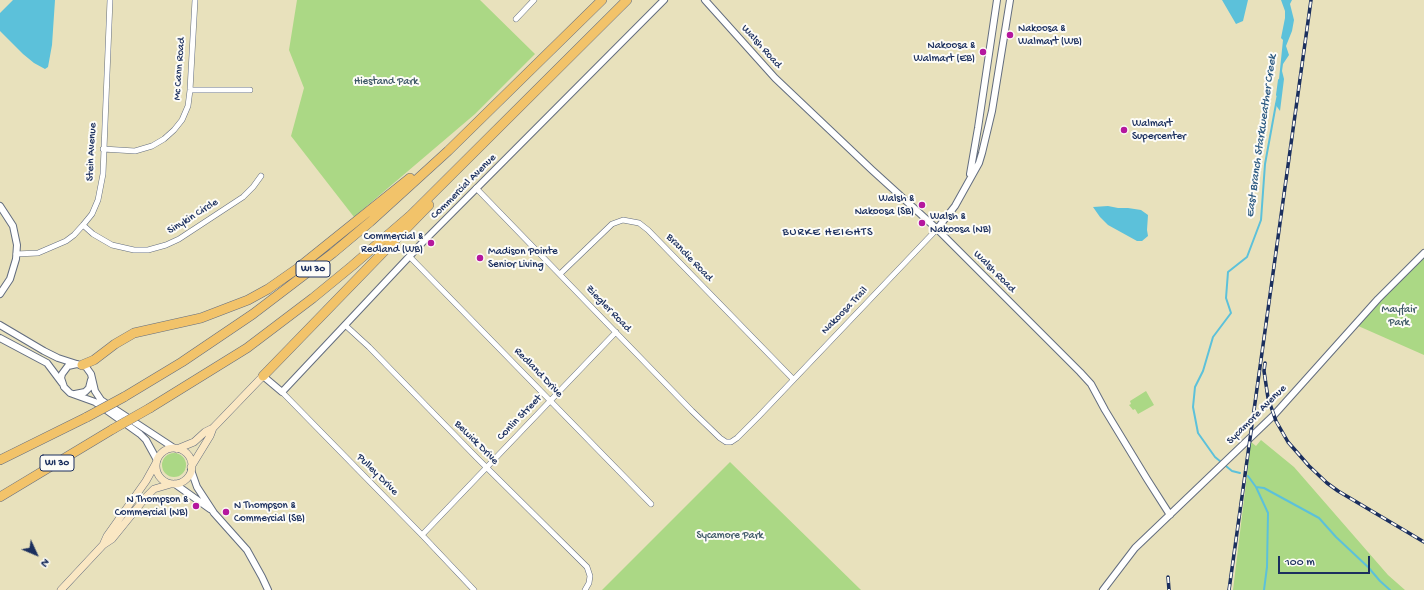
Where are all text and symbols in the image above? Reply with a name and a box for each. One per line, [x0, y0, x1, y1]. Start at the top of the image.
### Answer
street label: Walsh Road [738, 22, 784, 72]
place label: Nakoosa & Walmart (WB) [1018, 22, 1082, 48]
marker: Nakoosa & Walmart (WB) [1005, 30, 1015, 40]
street label: Mc Cann Road [171, 37, 189, 101]
place label: Nakoosa & Walmart (EB) [914, 39, 975, 65]
marker: Nakoosa & Walmart (EB) [978, 47, 988, 57]
water label: East Branch Starkweather Creek [1243, 54, 1281, 218]
park label: Hiestand Park [354, 75, 418, 89]
place label: Walmart Supercenter [1132, 117, 1186, 143]
street label: Stein Avenue [84, 122, 100, 182]
marker: Walmart Supercenter [1119, 125, 1129, 135]
street label: Commercial Avenue [429, 152, 499, 222]
place label: Walsh & Nakoosa (SB) [855, 192, 914, 218]
street label: Sinykin Circle [165, 196, 221, 238]
marker: Walsh & Nakoosa (SB) [917, 200, 927, 210]
place label: Walsh & Nakoosa (NB) [930, 210, 991, 236]
marker: Walsh & Nakoosa (NB) [917, 218, 927, 228]
district label: BURKE HEIGHTS [782, 226, 874, 240]
place label: Commercial & Redland (WB) [361, 230, 423, 256]
street label: Brandie Road [663, 231, 715, 285]
marker: Commercial & Redland (WB) [426, 238, 436, 248]
place label: Madison Pointe Senior Living [488, 245, 558, 271]
street label: Walsh Road [970, 248, 1018, 296]
marker: Madison Pointe Senior Living [475, 253, 485, 263]
road number: WI 30 [296, 261, 330, 277]
street label: Ziegler Road [582, 283, 634, 335]
street label: Nakoosa Trail [819, 284, 871, 338]
park label: Mayfair Park [1382, 303, 1416, 329]
street label: Redland Drive [511, 345, 565, 401]
street label: Sycamore Avenue [1224, 382, 1290, 448]
street label: Conlin Street [495, 392, 545, 444]
street label: Bewick Drive [451, 418, 501, 468]
street label: Pulley Drive [353, 451, 401, 499]
road number: WI 30 [40, 455, 74, 471]
place label: N Thompson & Commercial (NB) [115, 493, 188, 519]
place label: N Thompson & Commercial (SB) [234, 499, 305, 525]
marker: N Thompson & Commercial (NB) [191, 501, 201, 511]
marker: N Thompson & Commercial (SB) [221, 507, 231, 517]
park label: Sycamore Park [696, 529, 764, 543]
north arrow [16, 534, 56, 574]
scale bar [1280, 548, 1372, 574]
text: N [38, 556, 51, 569]
text: 100 m [1285, 556, 1315, 570]

